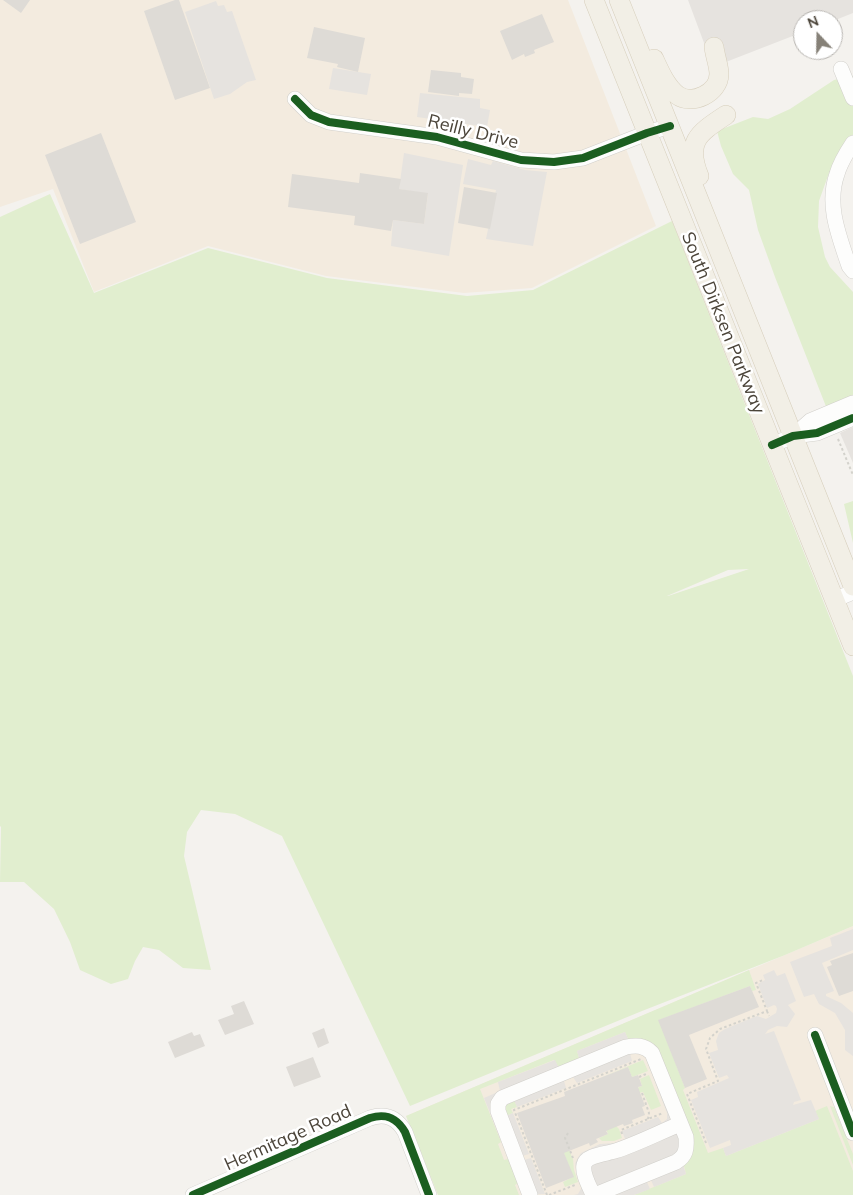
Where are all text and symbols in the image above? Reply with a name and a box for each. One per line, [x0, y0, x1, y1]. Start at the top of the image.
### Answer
north arrow [793, 10, 843, 60]
text: N [805, 12, 821, 32]
street label: Reilly Drive [425, 110, 521, 154]
street label: South Dirksen Parkway [677, 229, 769, 417]
street label: Hermitage Road [221, 1100, 355, 1176]

